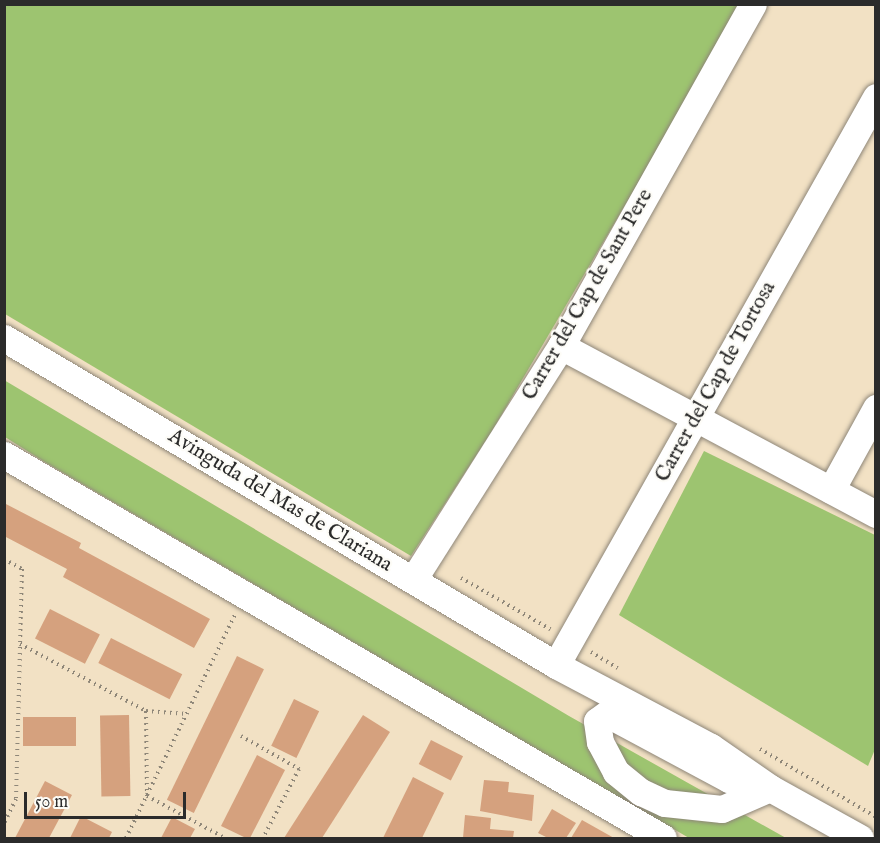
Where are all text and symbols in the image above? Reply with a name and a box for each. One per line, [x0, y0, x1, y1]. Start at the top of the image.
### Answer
street label: Carrer del Cap de Sant Pere [517, 185, 659, 405]
street label: Carrer del Cap de Tortosa [650, 277, 782, 487]
street label: Avinguda del Mas de Clariana [163, 424, 397, 578]
scale bar [27, 780, 189, 818]
text: 50 m [35, 791, 68, 814]

